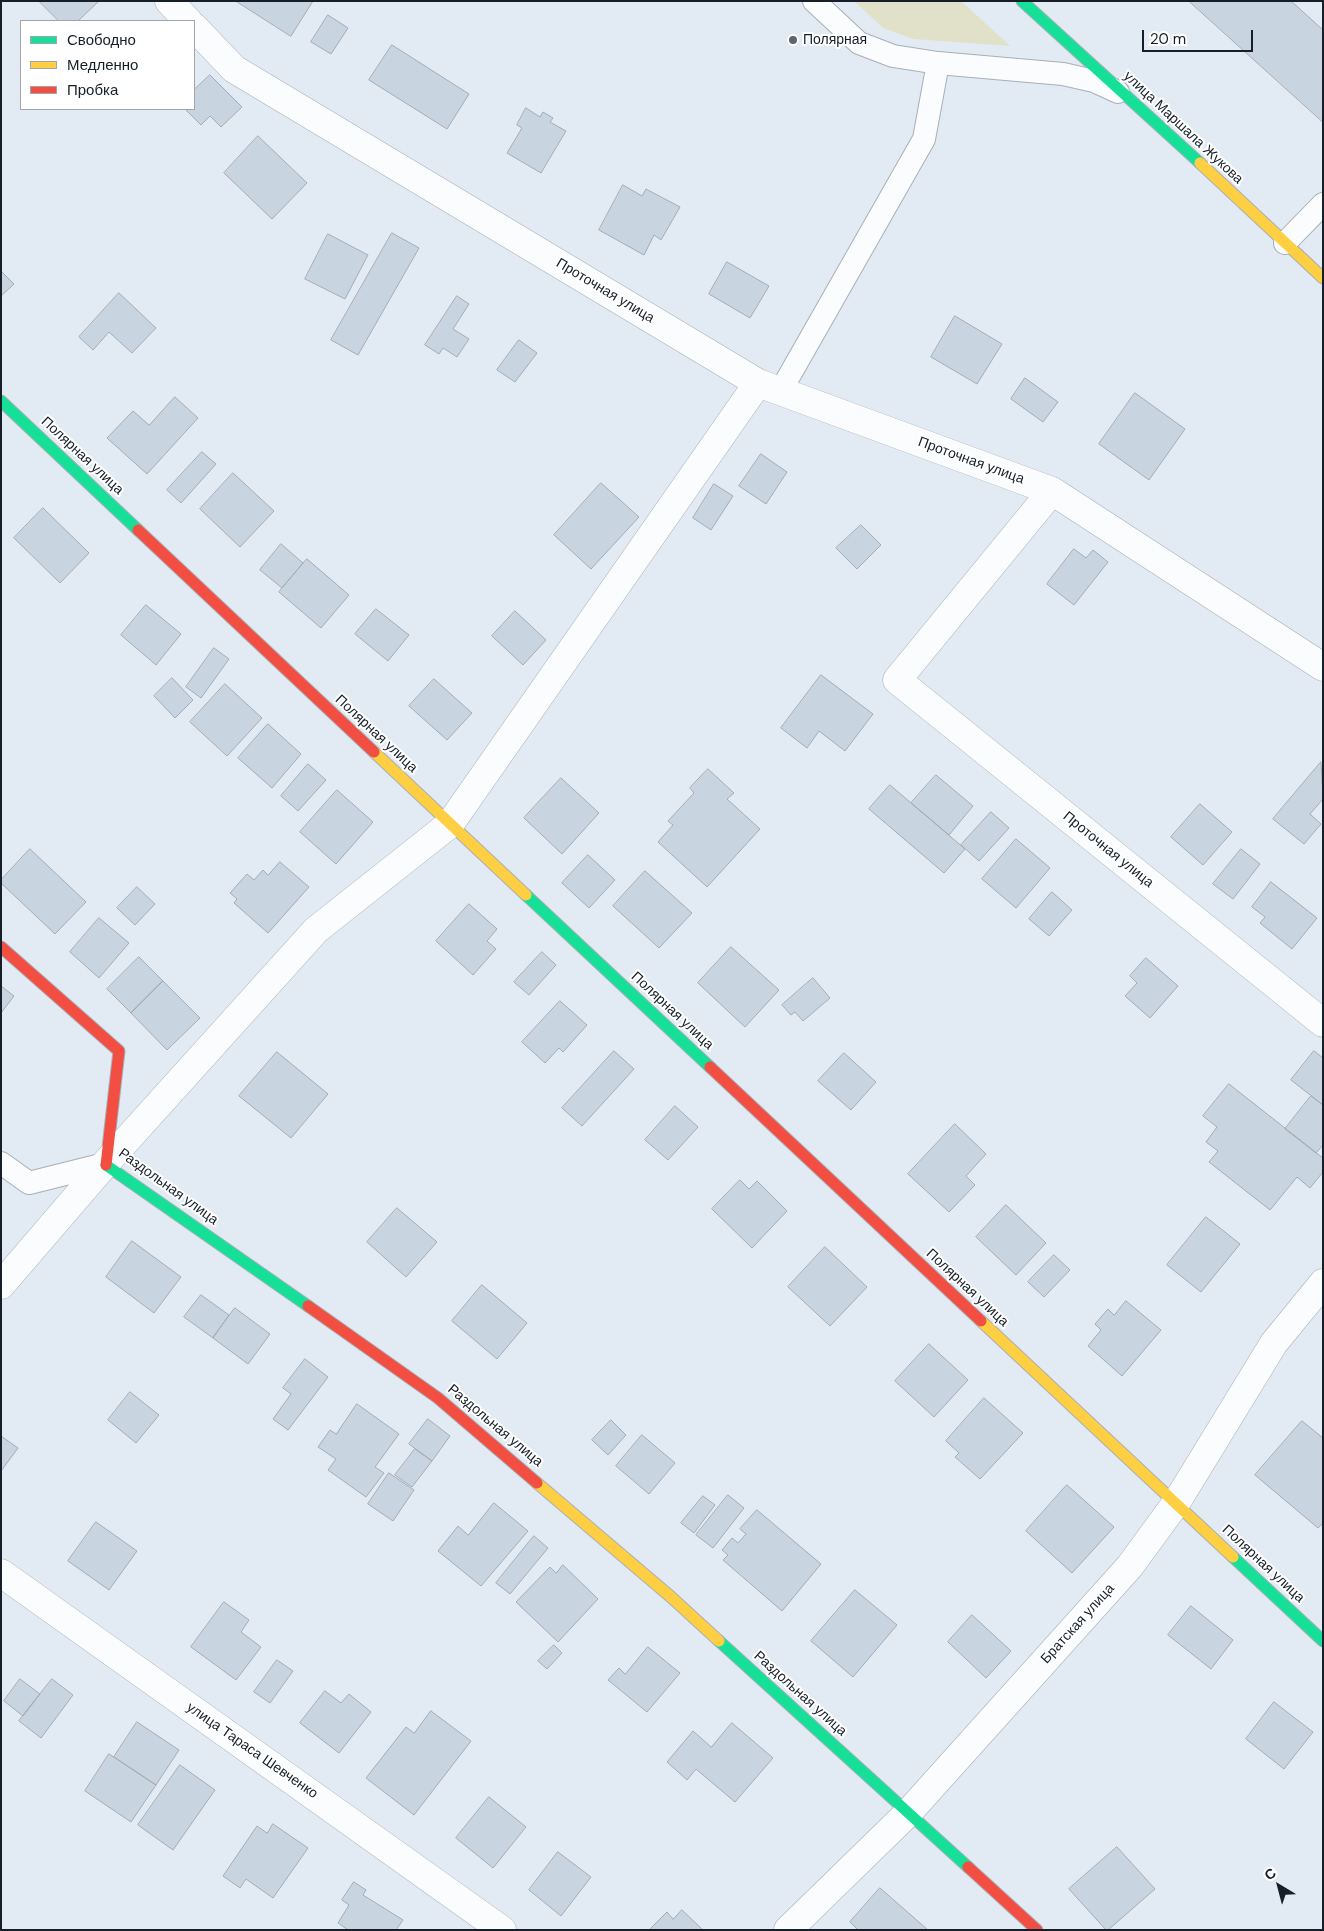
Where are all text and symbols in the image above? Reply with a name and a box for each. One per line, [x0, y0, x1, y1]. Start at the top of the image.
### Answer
legend [20, 20, 195, 110]
scale bar [1144, 20, 1255, 52]
text: 20 m [1150, 29, 1186, 49]
text: Свободно [67, 30, 136, 50]
place label: Полярная [803, 32, 867, 48]
marker: Полярная [787, 34, 799, 46]
text: Медленно [67, 55, 138, 75]
street label: улица Маршала Жукова [1120, 68, 1246, 188]
text: Пробка [67, 80, 118, 100]
street label: Проточная улица [553, 255, 657, 327]
street label: Полярная улица [37, 414, 127, 498]
street label: Проточная улица [916, 434, 1026, 488]
street label: Полярная улица [331, 692, 421, 776]
street label: Проточная улица [1059, 808, 1157, 892]
street label: Полярная улица [627, 969, 717, 1053]
street label: Раздольная улица [115, 1145, 221, 1229]
street label: Полярная улица [922, 1246, 1012, 1330]
street label: Раздольная улица [444, 1381, 546, 1471]
street label: Полярная улица [1218, 1522, 1308, 1606]
street label: Братская улица [1038, 1581, 1118, 1667]
street label: Раздольная улица [750, 1648, 850, 1740]
street label: улица Тараса Шевченко [183, 1699, 321, 1803]
north arrow [1254, 1861, 1304, 1911]
text: С [1261, 1864, 1279, 1884]

